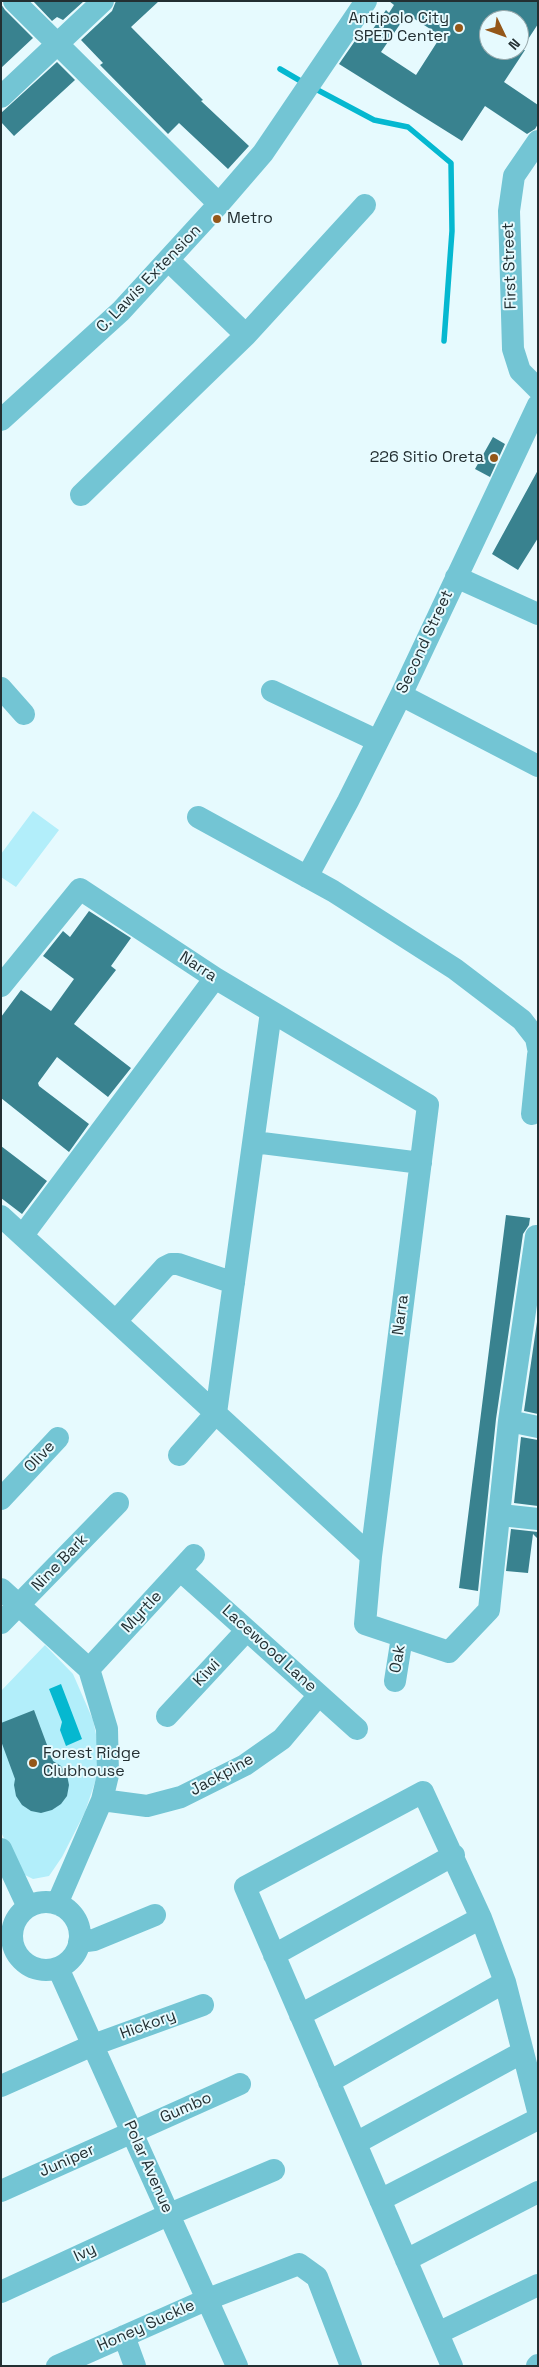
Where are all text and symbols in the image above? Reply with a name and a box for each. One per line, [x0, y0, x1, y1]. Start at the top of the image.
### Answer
place label: Antipolo City SPED Center [349, 9, 449, 47]
north arrow [479, 10, 529, 60]
marker: Antipolo City SPED Center [453, 22, 465, 34]
text: N [505, 35, 524, 54]
place label: Metro [227, 209, 273, 229]
marker: Metro [211, 213, 223, 225]
street label: C. Lawis Extension [93, 221, 205, 337]
street label: First Street [499, 222, 521, 310]
place label: 226 Sitio Oreta [370, 448, 484, 468]
marker: 226 Sitio Oreta [488, 452, 500, 464]
street label: Second Street [393, 587, 457, 697]
street label: Narra [176, 948, 220, 986]
street label: Narra [389, 1294, 413, 1336]
street label: Olive [21, 1437, 59, 1477]
street label: Nine Bark [28, 1530, 92, 1596]
street label: Myrtle [118, 1587, 166, 1637]
street label: Lacewood Lane [218, 1601, 320, 1697]
street label: Oak [386, 1643, 410, 1675]
street label: Kiwi [190, 1655, 224, 1691]
place label: Forest Ridge Clubhouse [43, 1744, 140, 1782]
street label: Jackpine [187, 1750, 257, 1800]
marker: Forest Ridge Clubhouse [27, 1757, 39, 1769]
street label: Hickory [118, 2006, 178, 2044]
street label: Gumbo [157, 2088, 215, 2128]
street label: Polar Avenue [119, 2118, 177, 2216]
street label: Juniper [36, 2140, 98, 2182]
street label: Ivy [71, 2240, 99, 2266]
street label: Honey Suckle [94, 2296, 198, 2356]

